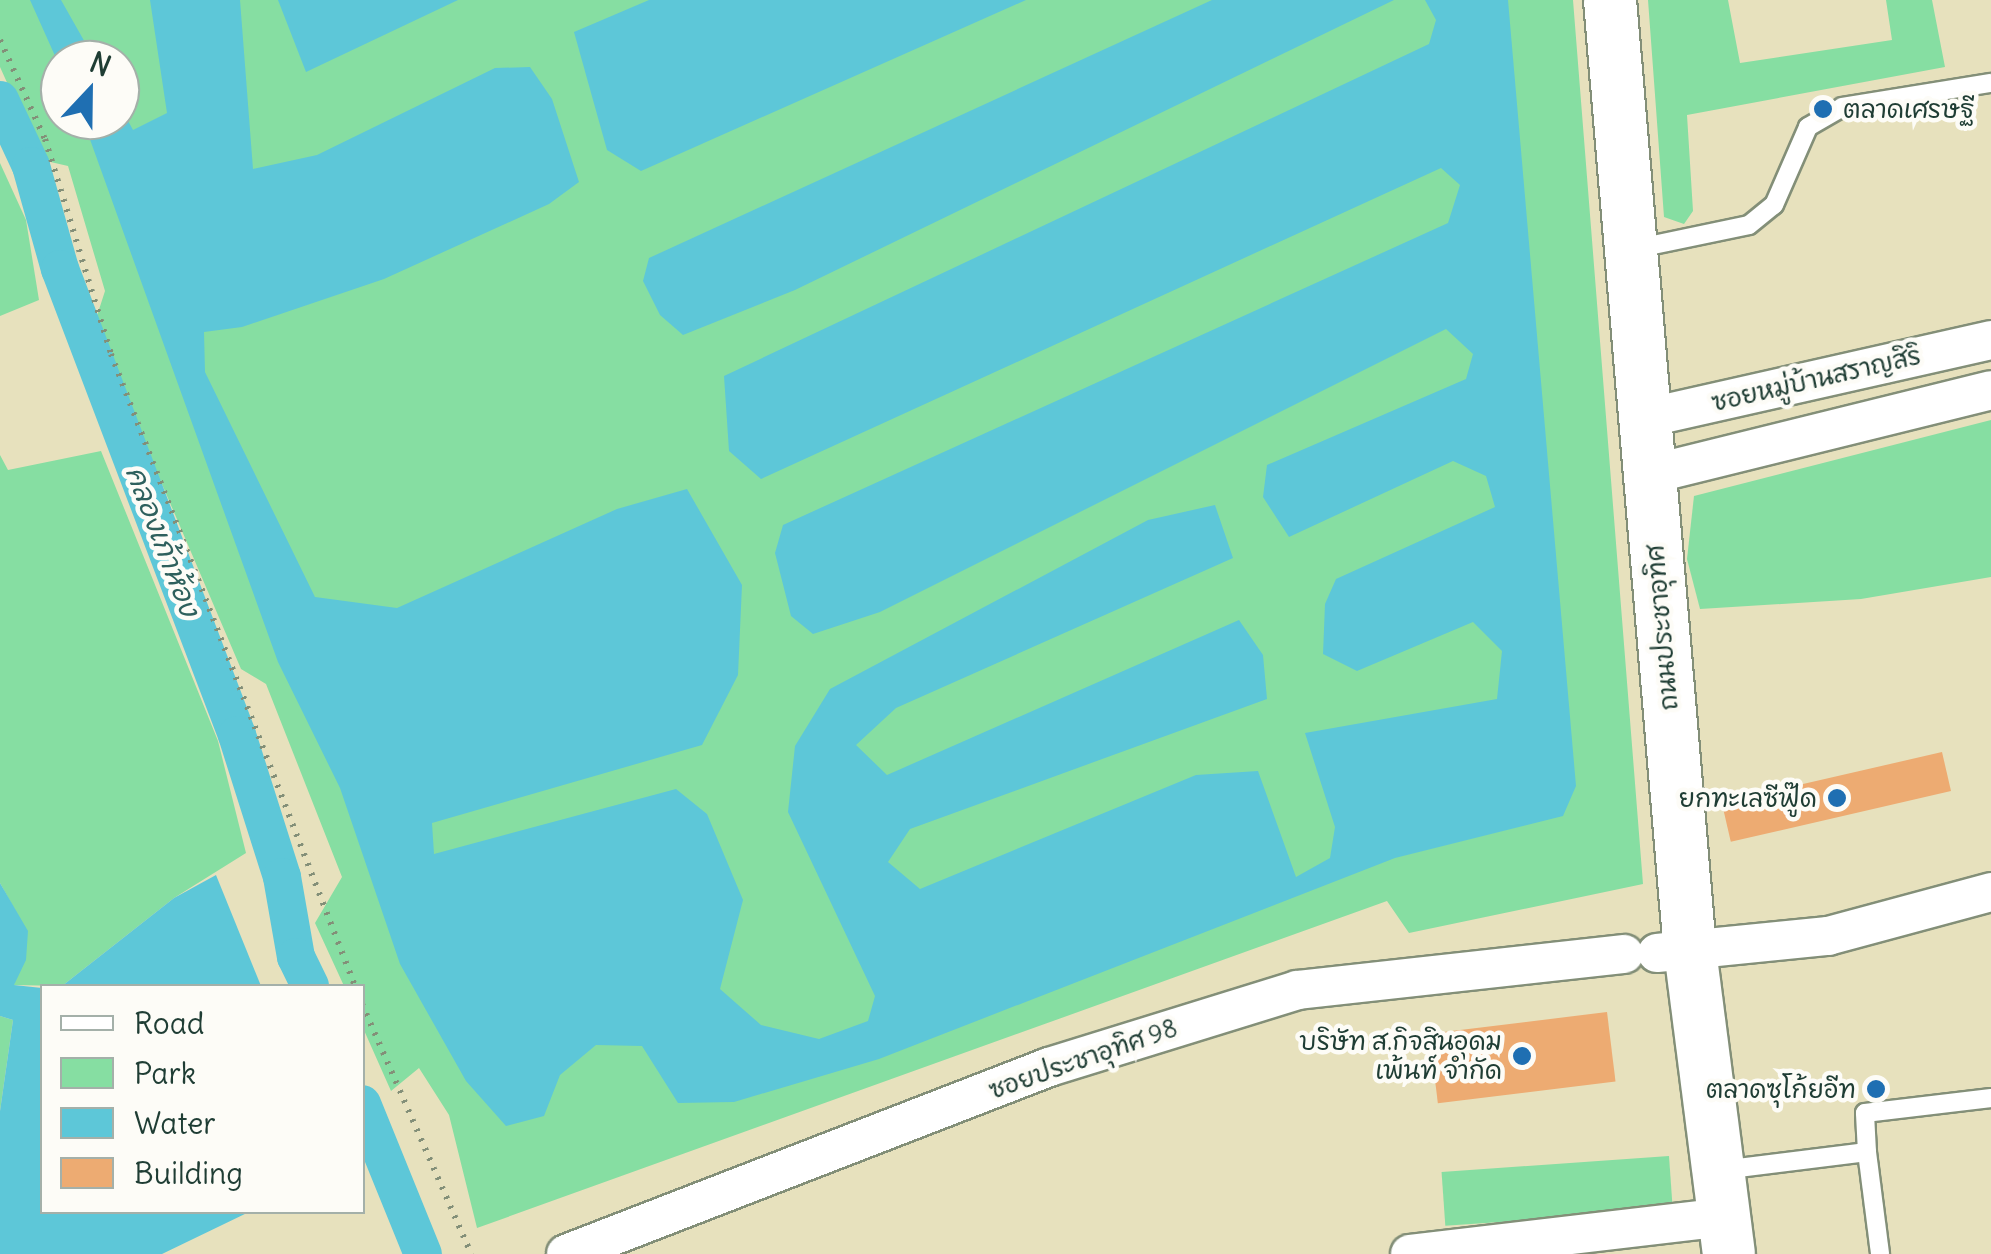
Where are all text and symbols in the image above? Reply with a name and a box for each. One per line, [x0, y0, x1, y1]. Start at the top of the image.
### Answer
north arrow [40, 40, 140, 140]
text: N [85, 44, 116, 84]
place label: ตลาดเศรษฐี [1843, 94, 1974, 124]
marker: ตลาดเศรษฐี [1812, 98, 1834, 120]
street label: ซอยหมู่บ้านสราญสิริ [1708, 340, 1924, 418]
water label: คลองเก้าห้อง [119, 461, 207, 621]
street label: ถนนประชาอุทิศ [1640, 544, 1684, 712]
place label: ยกทะเลซีฟู๊ด [1679, 783, 1817, 813]
marker: ยกทะเลซีฟู๊ด [1826, 787, 1848, 809]
legend [40, 984, 365, 1214]
text: Road [134, 1004, 204, 1042]
street label: ซอยประชาอุทิศ 98 [985, 1013, 1181, 1105]
place label: บริษัท ส.กิจสินอุดม เพ้นท์ จำกัด [1299, 1027, 1502, 1086]
marker: บริษัท ส.กิจสินอุดม เพ้นท์ จำกัด [1511, 1045, 1533, 1067]
text: Park [134, 1054, 196, 1092]
place label: ตลาดซุโก้ยอีท [1706, 1074, 1856, 1104]
marker: ตลาดซุโก้ยอีท [1865, 1078, 1887, 1100]
text: Water [134, 1104, 216, 1142]
text: Building [134, 1154, 243, 1192]

